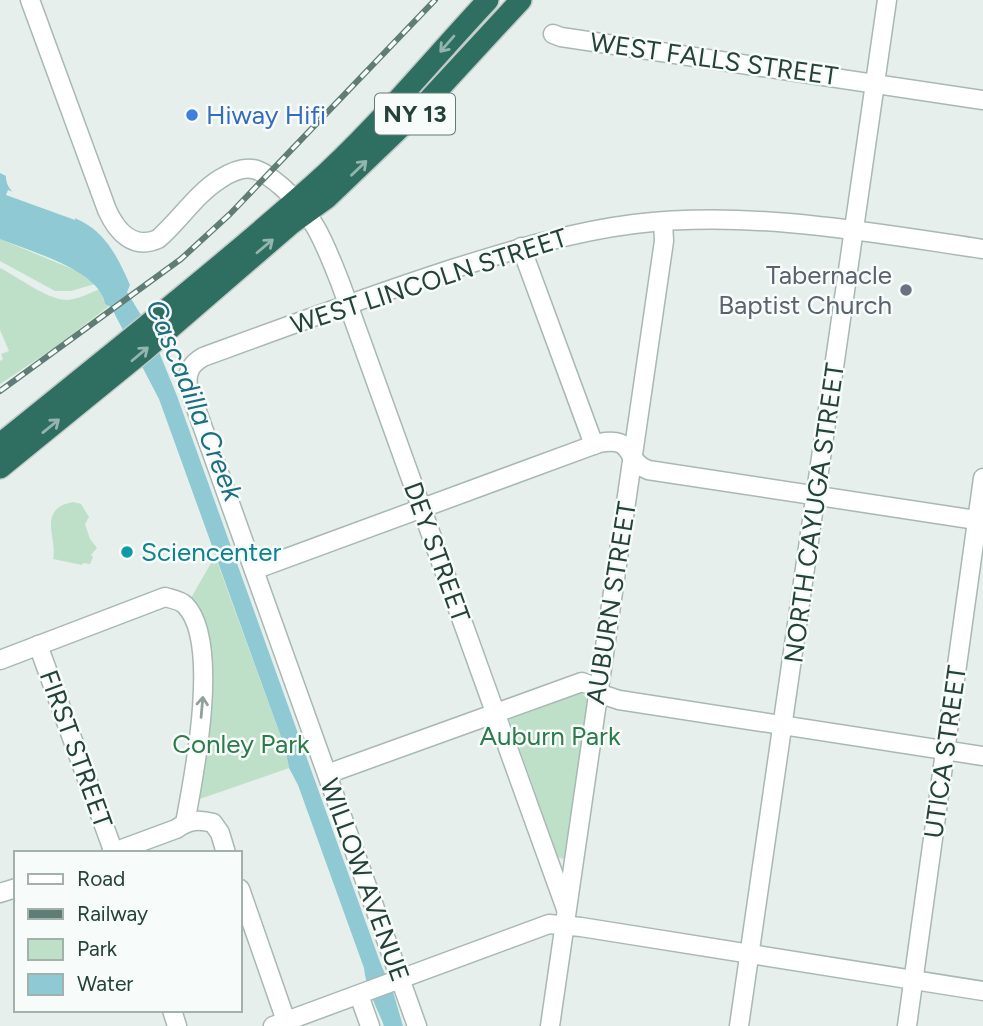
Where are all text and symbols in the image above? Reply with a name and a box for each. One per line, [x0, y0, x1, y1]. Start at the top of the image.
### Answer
street label: WEST FALLS STREET [588, 26, 841, 92]
one-way arrow [439, 35, 455, 53]
road number: NY 13 [375, 93, 455, 134]
place label: Hiway Hifi [206, 99, 326, 131]
marker: Hiway Hifi [184, 107, 200, 123]
one-way arrow [350, 160, 368, 176]
street label: WEST LINCOLN STREET [287, 221, 572, 341]
one-way arrow [256, 238, 274, 254]
place label: Tabernacle Baptist Church [718, 259, 892, 321]
marker: Tabernacle Baptist Church [898, 282, 914, 298]
water label: Cascadilla Creek [139, 294, 251, 507]
one-way arrow [131, 346, 149, 362]
street label: NORTH CAYUGA STREET [777, 360, 851, 665]
one-way arrow [42, 419, 60, 434]
street label: DEY STREET [397, 477, 477, 627]
street label: AUBURN STREET [579, 499, 643, 707]
place label: Sciencenter [141, 536, 281, 568]
marker: Sciencenter [119, 544, 135, 560]
street label: UTICA STREET [917, 663, 973, 840]
street label: FIRST STREET [33, 666, 120, 833]
one-way arrow [196, 696, 209, 719]
park label: Auburn Park [479, 720, 621, 752]
park label: Conley Park [172, 728, 310, 760]
street label: WILLOW AVENUE [313, 774, 417, 986]
legend [14, 851, 242, 1012]
text: Road [77, 866, 125, 891]
text: Railway [77, 901, 148, 926]
text: Park [77, 936, 118, 961]
text: Water [77, 971, 133, 996]

